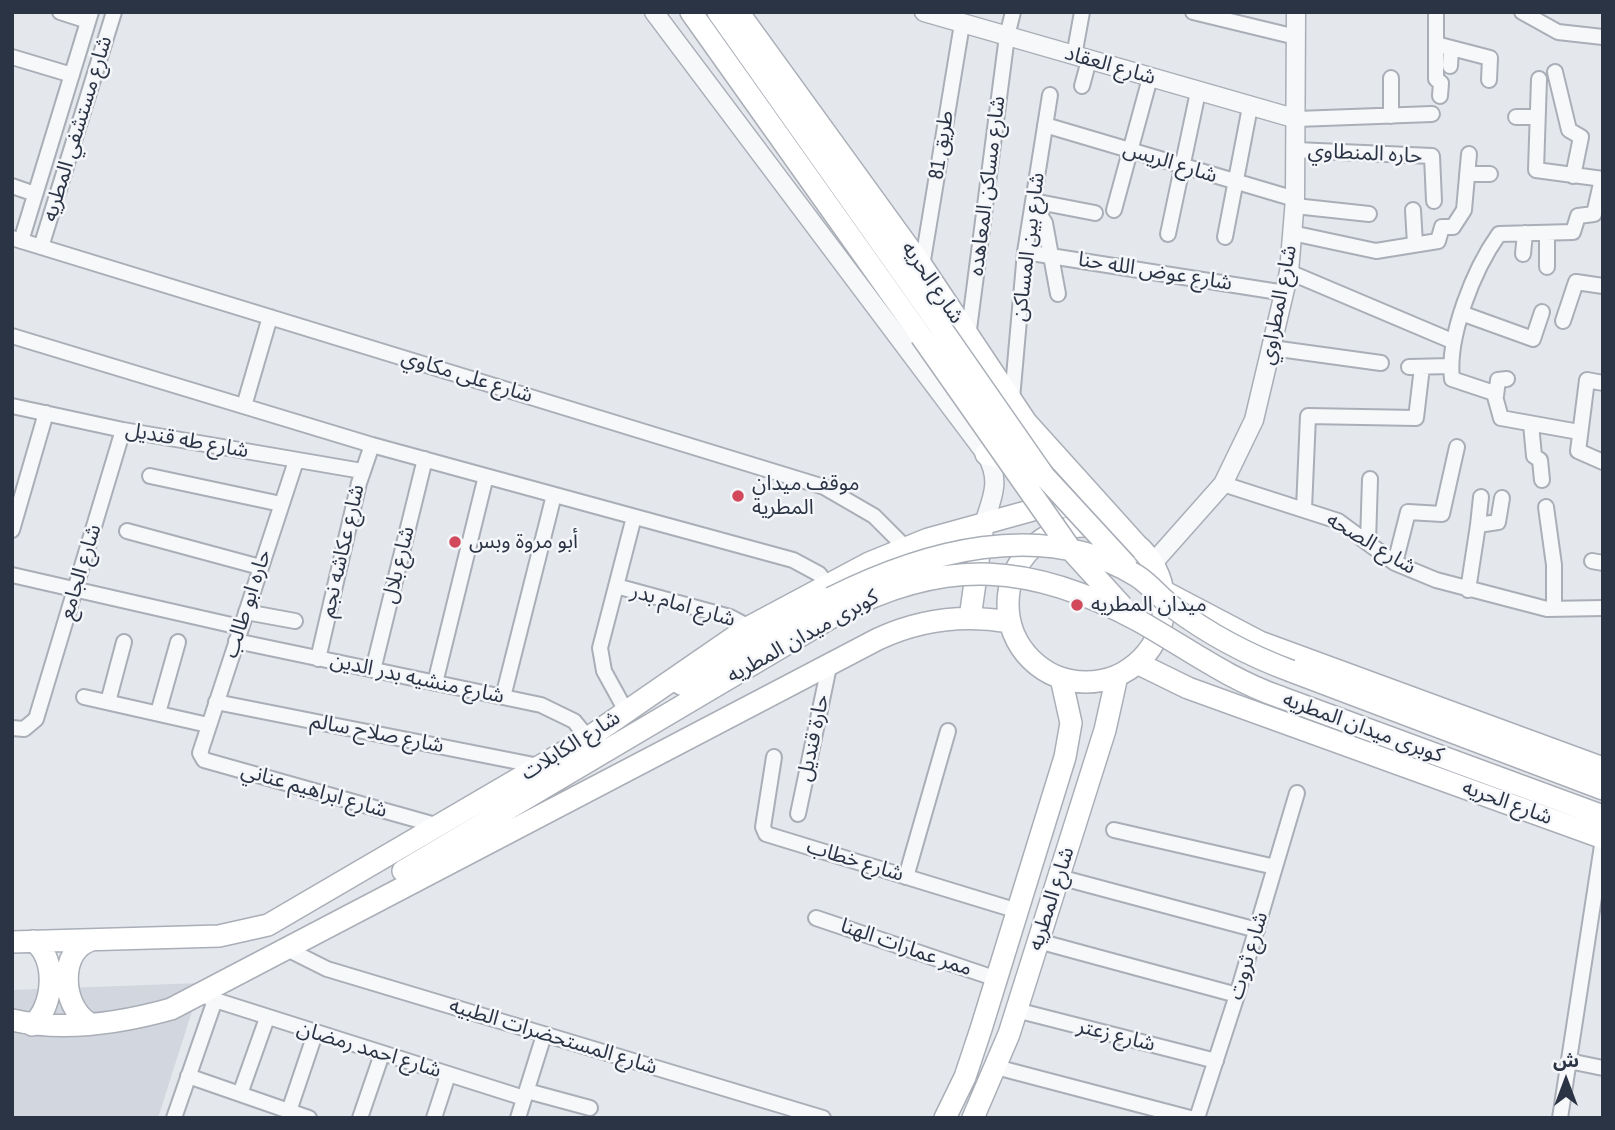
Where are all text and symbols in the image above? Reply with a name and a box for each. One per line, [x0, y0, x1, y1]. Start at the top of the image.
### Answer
street label: شارع مستشفي المطريه [38, 33, 118, 225]
street label: شارع العقاد [1062, 41, 1158, 91]
street label: شارع مساكن المعاهده [964, 95, 1012, 277]
street label: طريق 81 [924, 109, 960, 181]
street label: شارع الريس [1120, 137, 1220, 189]
street label: حاره المنطاوي [1307, 138, 1423, 170]
street label: شارع بين المساكن [1007, 171, 1051, 323]
street label: شارع الحريه [895, 237, 969, 329]
street label: شارع المطراوي [1255, 243, 1303, 367]
street label: شارع عوض الله حنا [1076, 247, 1234, 297]
street label: شارع على مكاوي [398, 345, 536, 409]
street label: شارع طه قنديل [124, 418, 250, 464]
place label: موقف ميدان المطرية [752, 471, 860, 521]
street label: شارع عكاشه نجم [315, 482, 371, 620]
marker: موقف ميدان المطرية [730, 488, 746, 504]
street label: شارع الصحه [1322, 508, 1420, 580]
street label: شارع الجامع [55, 522, 107, 622]
street label: شارع بلال [377, 524, 421, 606]
place label: أبو مروة وبس [469, 529, 578, 555]
marker: أبو مروة وبس [447, 534, 463, 550]
street label: حاره ابو طالب [219, 547, 277, 661]
street label: شارع امام بدر [628, 579, 738, 633]
street label: كوبرى ميدان المطريه [723, 585, 883, 689]
place label: ميدان المطريه [1091, 592, 1207, 618]
marker: ميدان المطريه [1069, 597, 1085, 613]
street label: شارع منشيه بدر الدين [328, 648, 506, 710]
street label: كوبرى ميدان المطريه [1279, 687, 1447, 769]
street label: حارة قنديل [793, 692, 835, 784]
street label: شارع الكابلات [517, 706, 625, 786]
street label: شارع صلاح سالم [308, 709, 446, 759]
street label: شارع ابراهيم عناني [238, 758, 390, 824]
street label: شارع الحريه [1459, 775, 1555, 831]
street label: شارع خطاب [804, 834, 906, 888]
street label: شارع المطريه [1023, 844, 1081, 954]
street label: شارع ثروت [1224, 909, 1274, 1003]
street label: ممر عمارات الهنا [837, 914, 975, 982]
street label: شارع المستحضرات الطبيه [446, 993, 660, 1081]
street label: شارع زعتر [1074, 1014, 1158, 1058]
street label: شارع احمد رمضان [294, 1016, 444, 1084]
north arrow [1531, 1046, 1601, 1116]
text: ش [1553, 1047, 1579, 1073]

